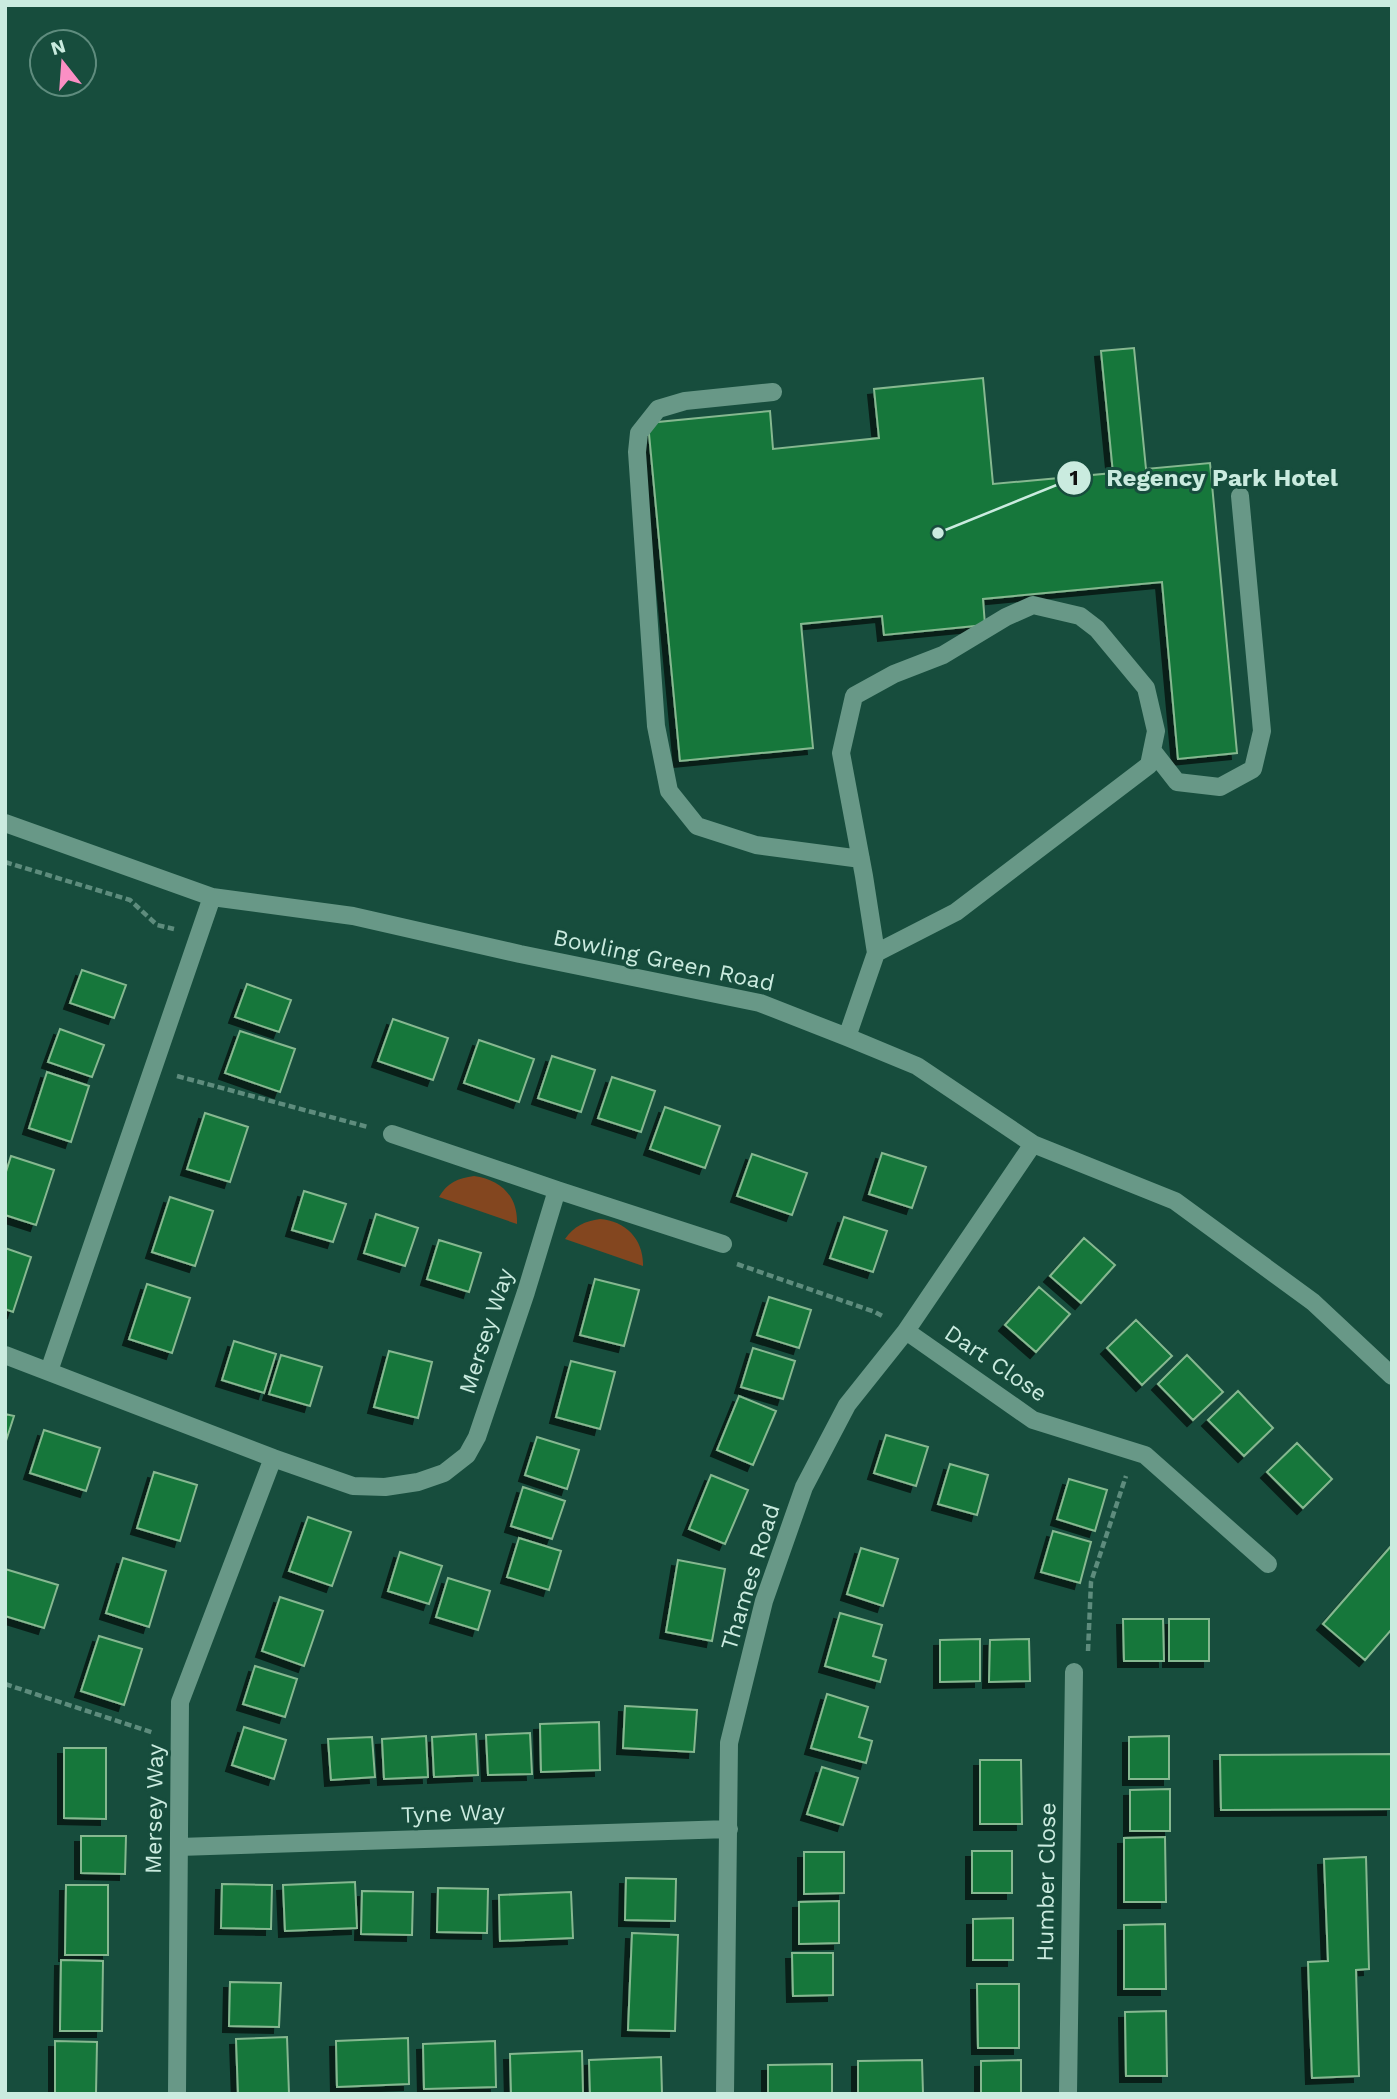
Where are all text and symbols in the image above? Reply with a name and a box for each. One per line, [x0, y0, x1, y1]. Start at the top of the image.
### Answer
north arrow [28, 28, 98, 98]
text: N [48, 34, 68, 60]
callout: Regency Park Hotel [1057, 455, 1352, 500]
text: Regency Park Hotel [1106, 464, 1338, 492]
text: 1 [1069, 465, 1079, 490]
street label: Bowling Green Road [551, 924, 777, 997]
street label: Mersey Way [453, 1265, 520, 1397]
street label: Dart Close [939, 1319, 1052, 1408]
street label: Thames Road [715, 1501, 786, 1654]
street label: Mersey Way [140, 1743, 169, 1874]
street label: Tyne Way [401, 1798, 506, 1829]
street label: Humber Close [1032, 1802, 1061, 1962]

